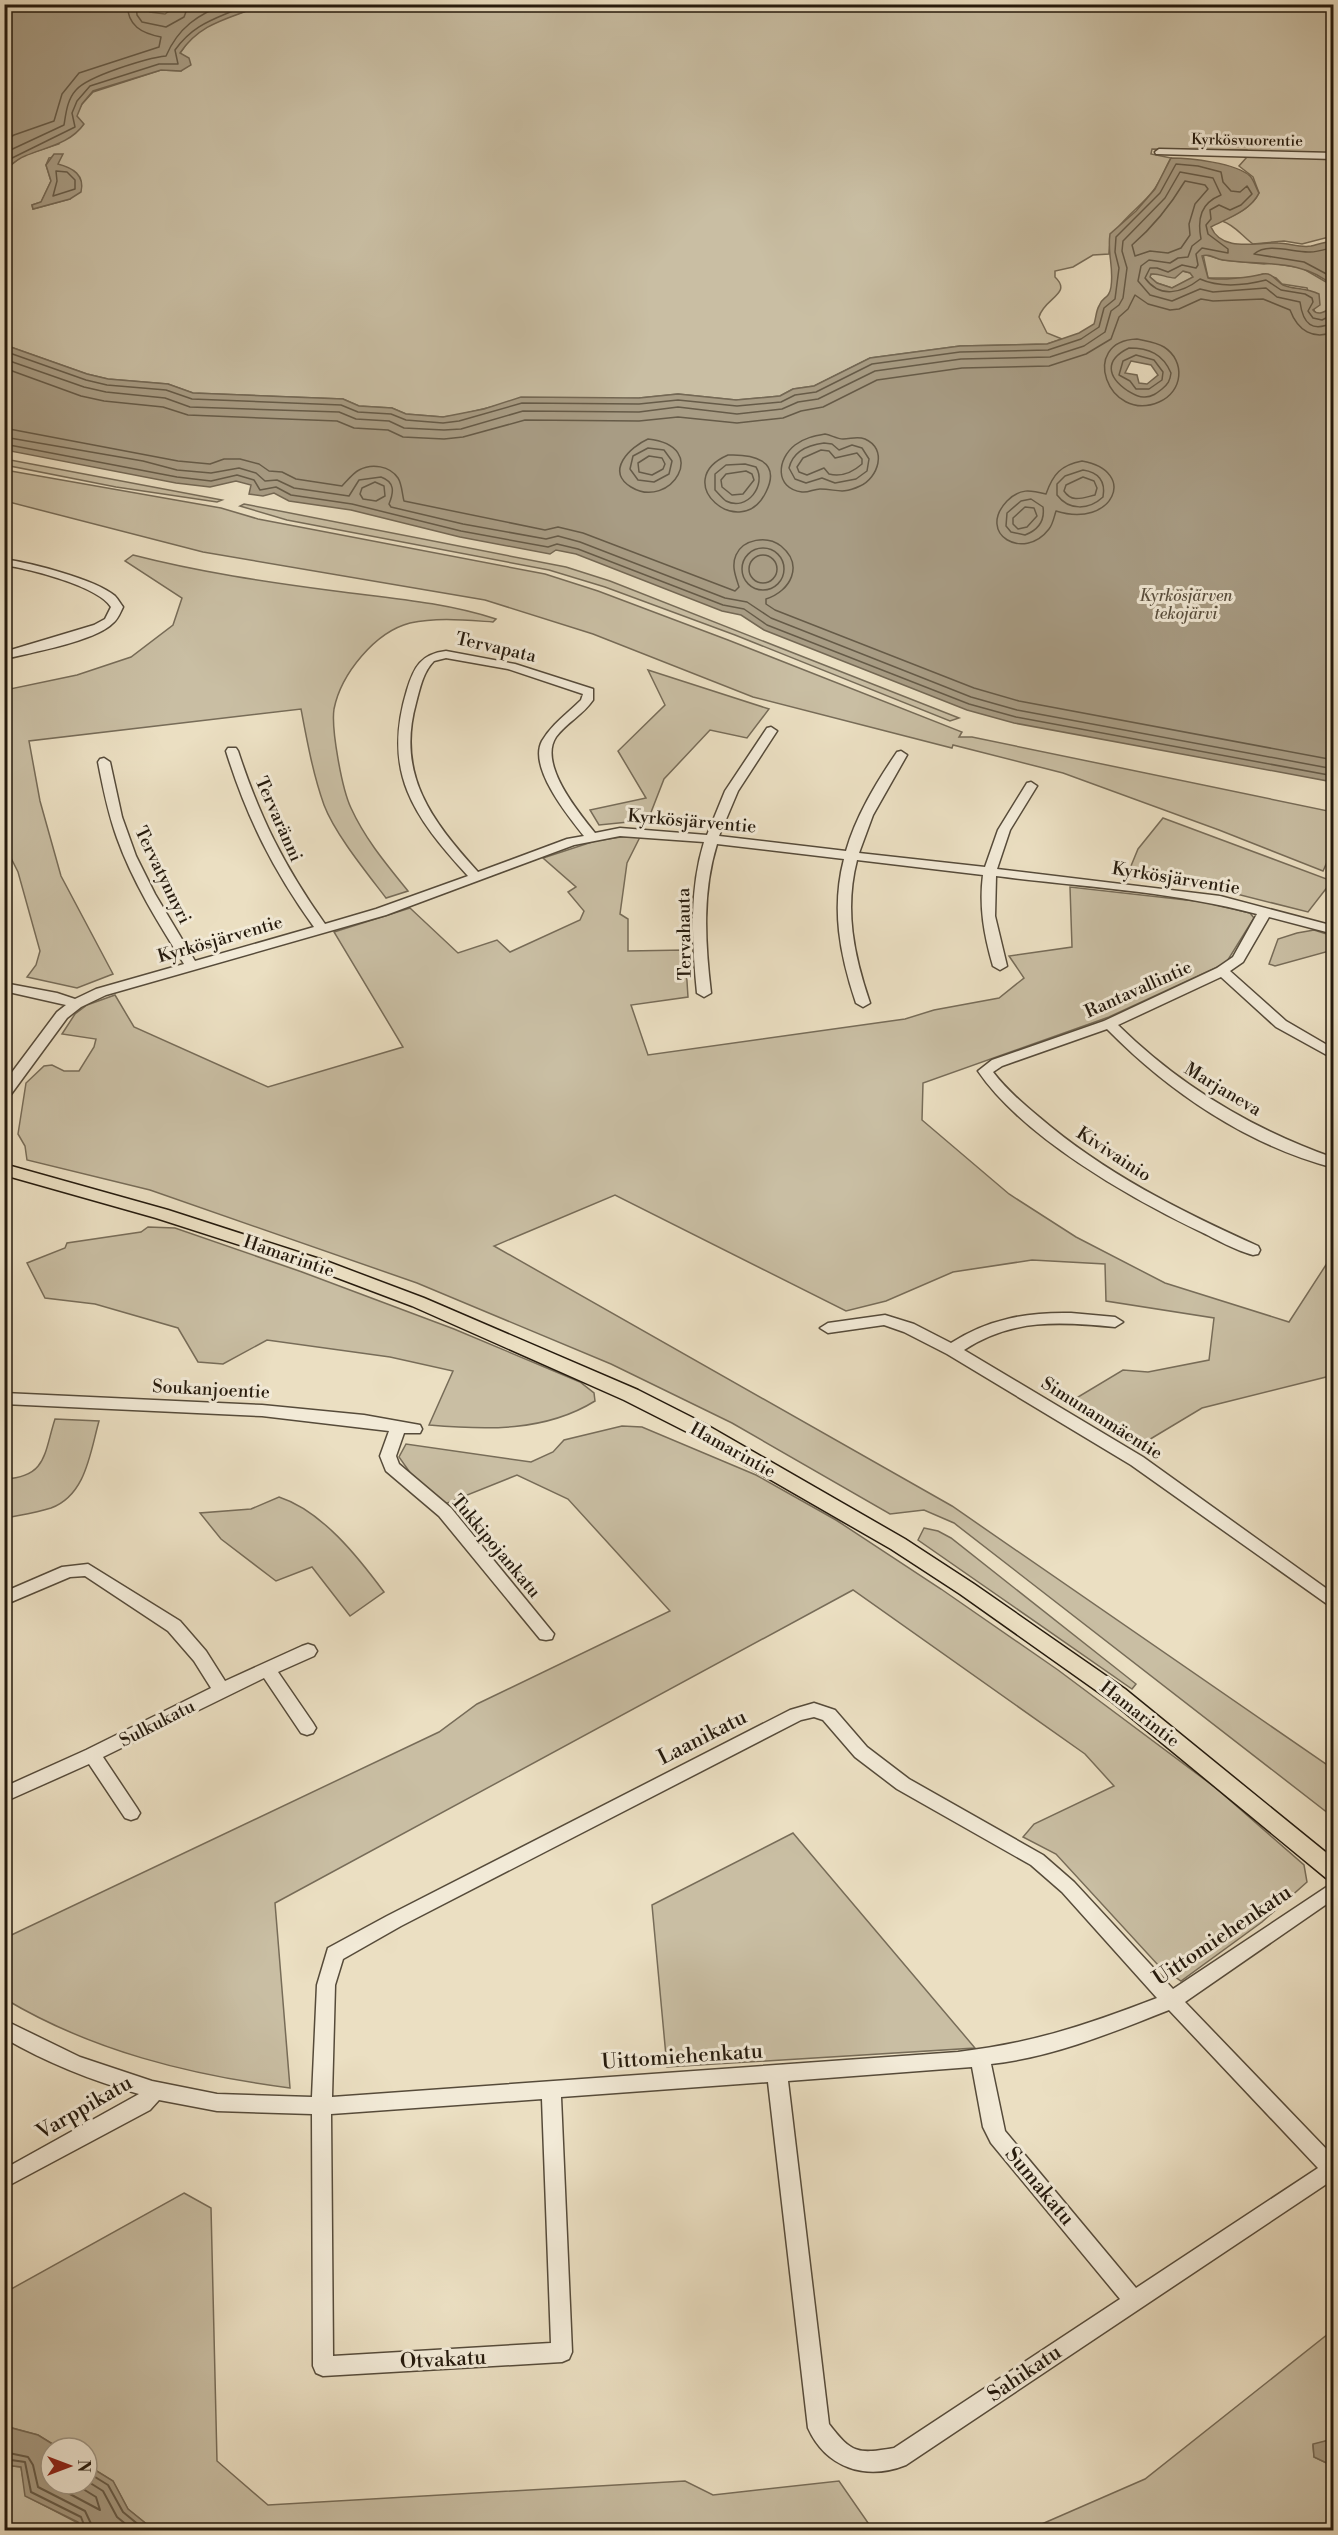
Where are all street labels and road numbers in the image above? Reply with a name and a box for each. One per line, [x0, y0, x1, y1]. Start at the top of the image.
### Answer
street label: Kyrkösvuorentie [1191, 130, 1303, 151]
street label: Tervapata [453, 627, 539, 668]
street label: Tervaränni [250, 773, 308, 865]
street label: Kyrkösjärventie [627, 804, 757, 839]
street label: Tervatynnyri [129, 823, 196, 928]
street label: Kyrkösjärventie [1110, 857, 1242, 900]
street label: Tervahauta [672, 887, 697, 980]
street label: Kyrkösjärventie [155, 911, 285, 968]
street label: Rantavallintie [1081, 956, 1195, 1023]
street label: Marjaneva [1180, 1057, 1266, 1122]
street label: Kivivainio [1072, 1122, 1156, 1187]
street label: Hamarintie [240, 1230, 337, 1283]
street label: Simunanmäentie [1037, 1372, 1167, 1465]
street label: Soukanjoentie [152, 1375, 270, 1404]
street label: Hamarintie [686, 1417, 780, 1483]
street label: Tukkipojankatu [446, 1490, 546, 1603]
street label: Hamarintie [1095, 1676, 1184, 1753]
street label: Sulkukatu [116, 1694, 200, 1752]
street label: Laanikatu [654, 1704, 751, 1771]
street label: Uittomiehenkatu [1148, 1880, 1297, 1992]
street label: Uittomiehenkatu [600, 2038, 764, 2076]
street label: Varppikatu [31, 2070, 137, 2146]
street label: Sumakatu [999, 2142, 1080, 2231]
street label: Sahikatu [983, 2340, 1067, 2408]
street label: Otvakatu [399, 2345, 487, 2375]

